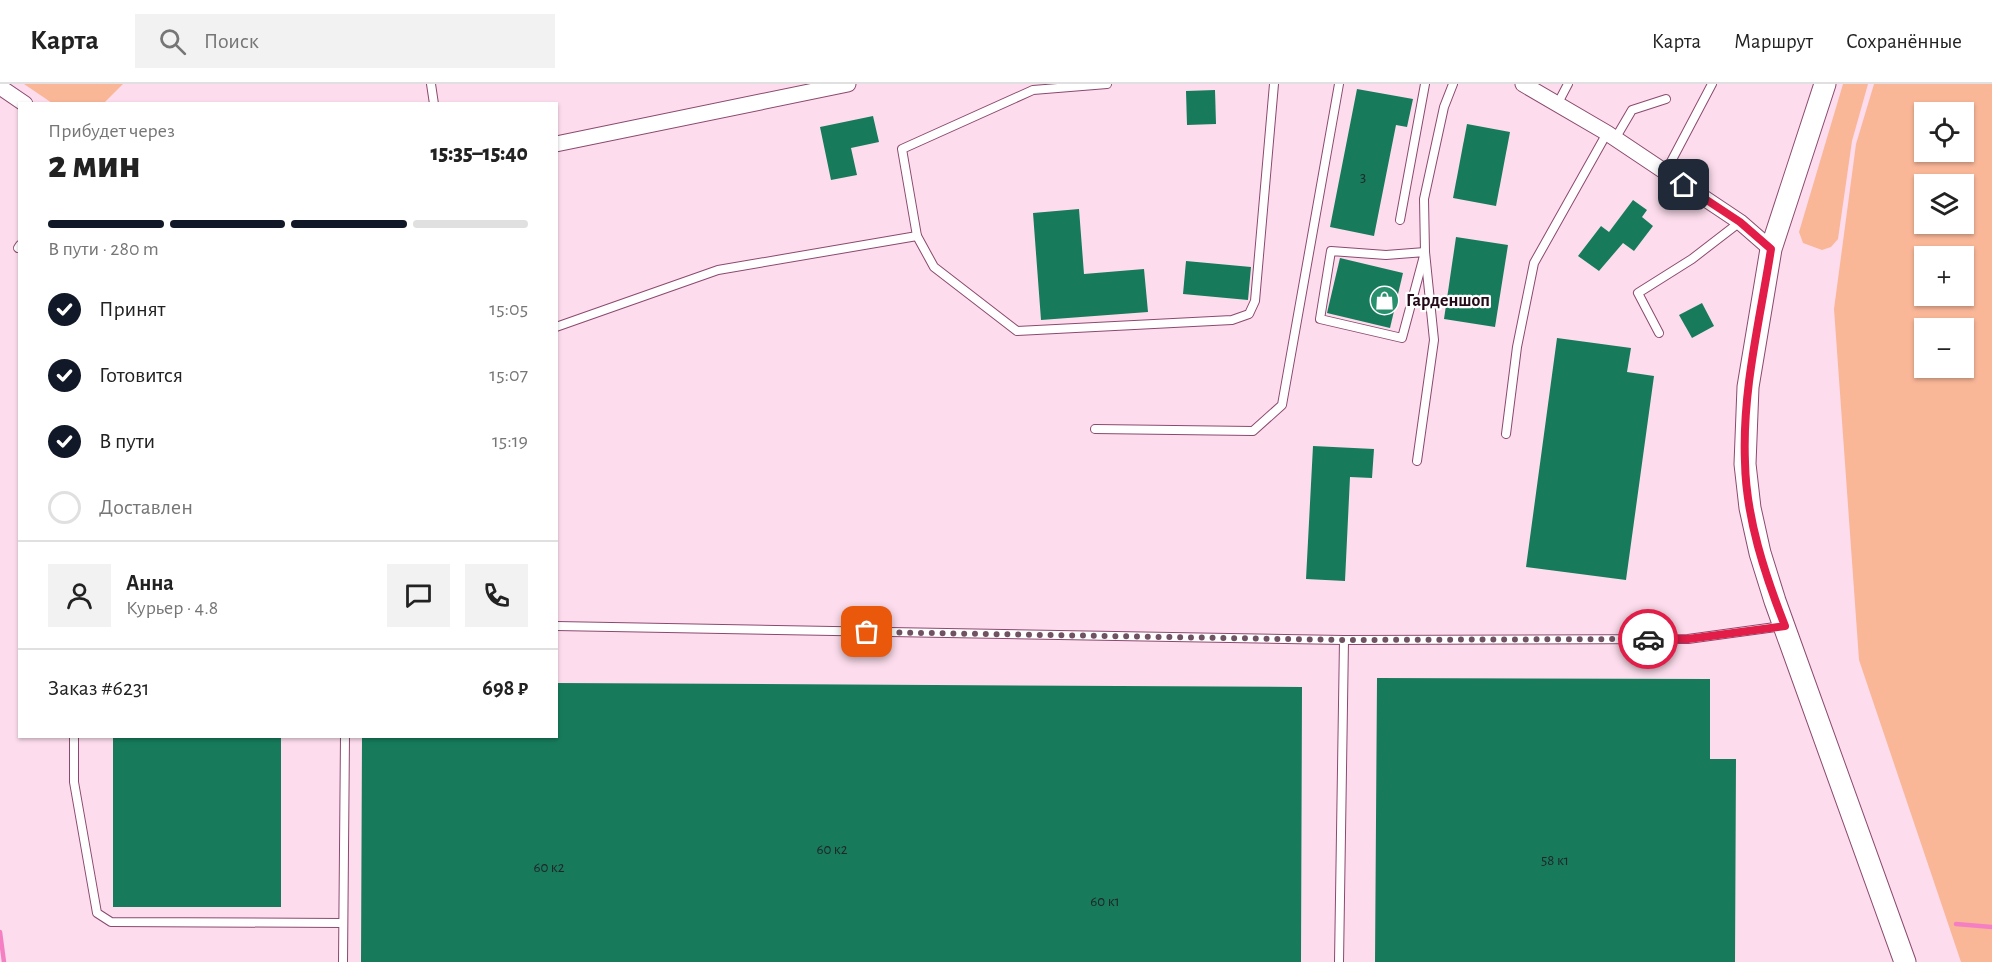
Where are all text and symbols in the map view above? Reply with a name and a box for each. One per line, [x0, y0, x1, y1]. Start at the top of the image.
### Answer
search box [135, 14, 555, 68]
icon: search [156, 25, 189, 58]
text: Карта [30, 27, 99, 55]
text: Поиск [204, 30, 259, 52]
text: Карта [1652, 31, 1701, 52]
text: Маршрут [1734, 31, 1813, 52]
text: Сохранённые [1846, 31, 1962, 52]
map controls [1914, 102, 1974, 378]
button: locate [1914, 102, 1974, 162]
text: Прибудет через [48, 121, 175, 141]
text: 15:35–15:40 [431, 142, 528, 164]
text: 2 мин [48, 146, 141, 185]
pin [1658, 159, 1709, 210]
icon: home [1667, 168, 1700, 201]
house number: 3 [1360, 170, 1366, 185]
button: layers [1914, 174, 1974, 234]
text: В пути · 280 m [48, 239, 159, 259]
button: + [1914, 246, 1974, 306]
shop icon: Гарденшоп [1369, 284, 1401, 316]
place label: Гарденшоп [1406, 292, 1490, 310]
icon: check [48, 293, 81, 326]
text: Принят [99, 298, 165, 320]
text: 15:05 [489, 299, 528, 319]
button: − [1914, 318, 1974, 378]
icon: check [48, 359, 81, 392]
text: Готовится [99, 364, 183, 386]
text: 15:07 [489, 365, 528, 385]
icon: check [48, 425, 81, 458]
text: В пути [99, 430, 155, 452]
text: 15:19 [492, 431, 528, 451]
text: Доставлен [99, 496, 193, 518]
button: person [48, 564, 111, 627]
button: chat [387, 564, 450, 627]
button: phone [465, 564, 528, 627]
text: Анна [126, 572, 174, 594]
text: Курьер · 4.8 [126, 598, 218, 618]
pin [841, 606, 892, 657]
courier [1618, 609, 1678, 669]
icon: bag [850, 615, 883, 648]
icon: car [1632, 623, 1665, 656]
text: Заказ #6231 [48, 677, 150, 699]
text: 698 ₽ [482, 677, 528, 699]
house number: 60 к2 [816, 842, 848, 857]
house number: 58 к1 [1541, 853, 1569, 868]
house number: 60 к2 [533, 860, 565, 875]
house number: 60 к1 [1090, 894, 1120, 909]

